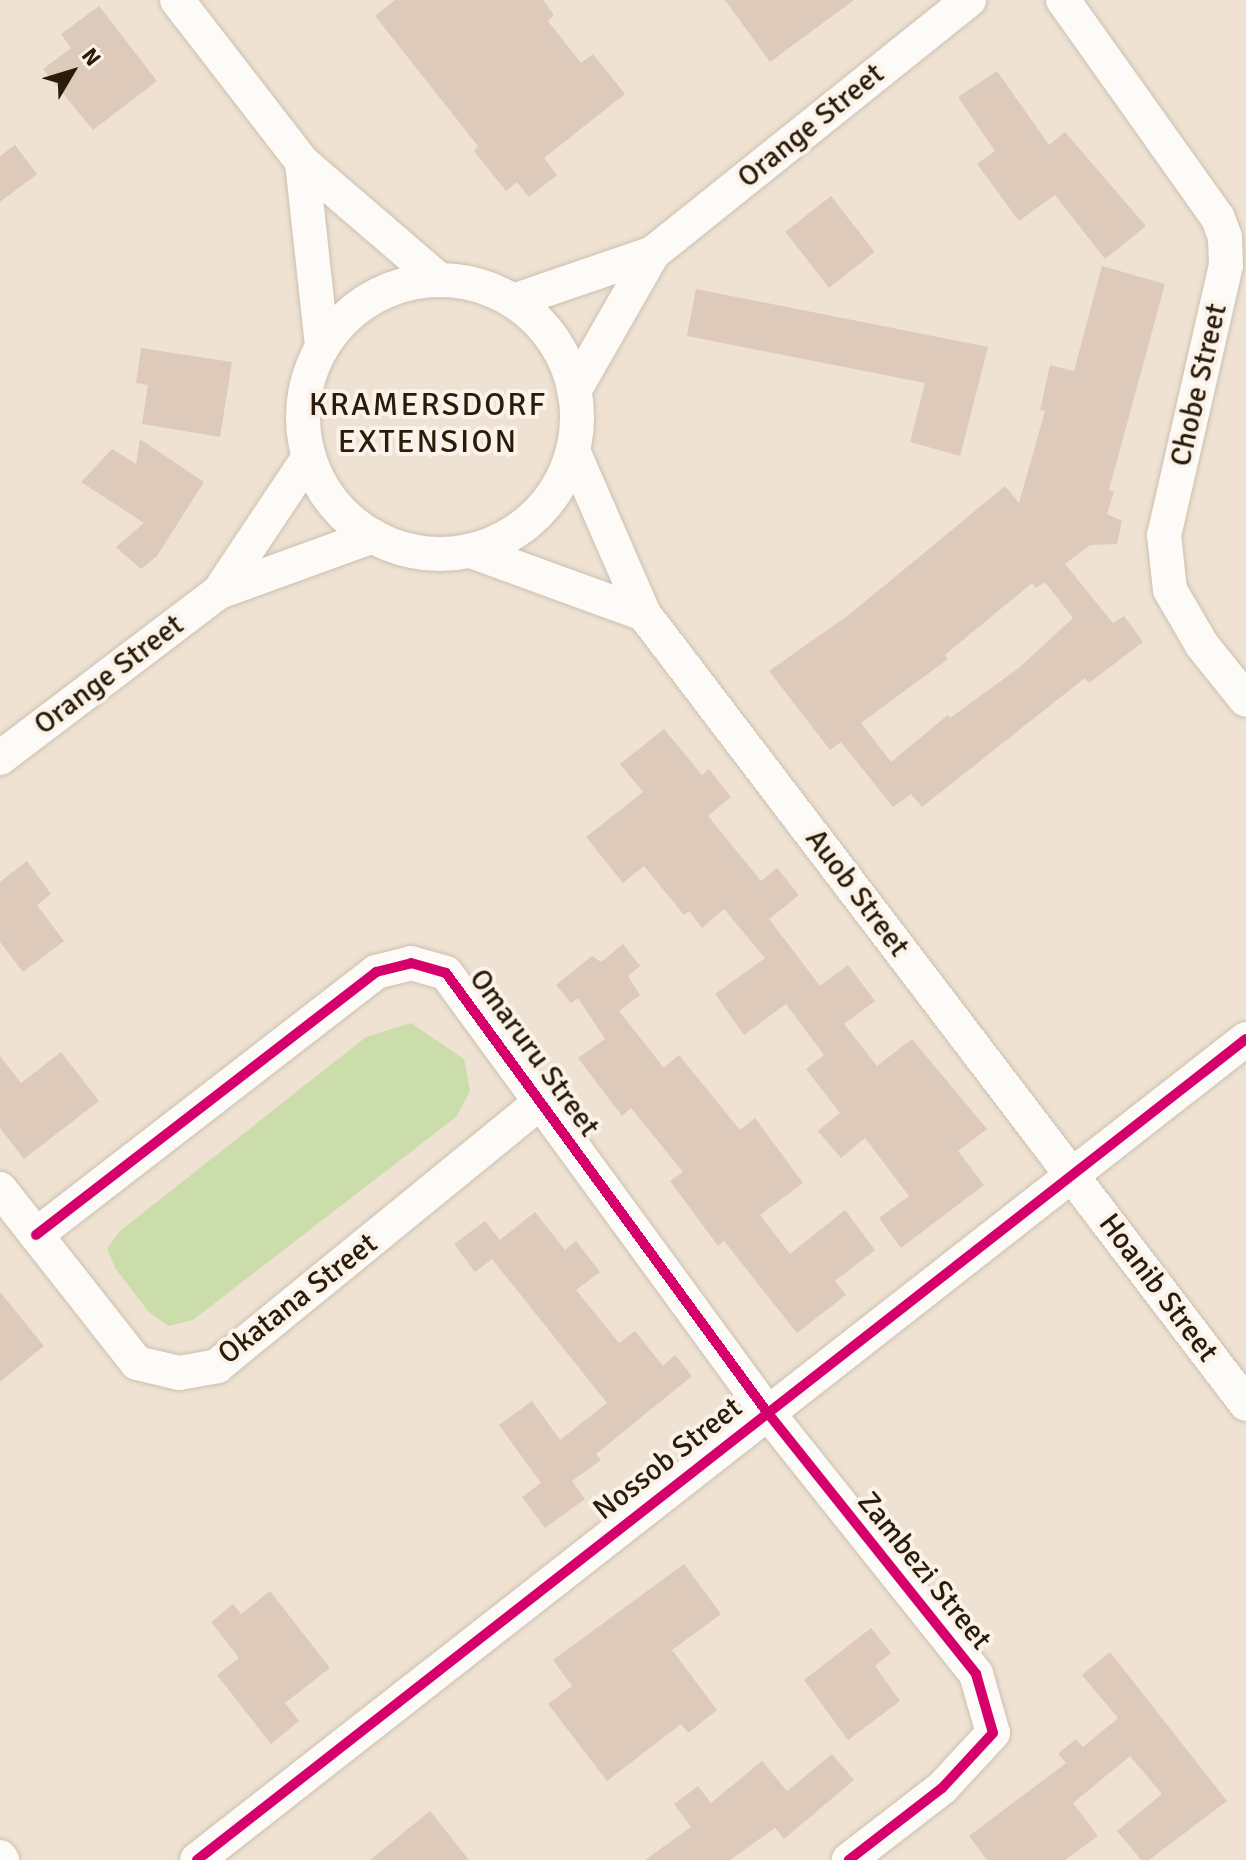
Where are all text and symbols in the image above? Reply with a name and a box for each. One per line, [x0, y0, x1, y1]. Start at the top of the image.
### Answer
north arrow [32, 32, 112, 112]
text: N [76, 43, 107, 71]
street label: Orange Street [731, 56, 891, 196]
street label: Chobe Street [1163, 300, 1235, 470]
district label: KRAMERSDORF EXTENSION [309, 387, 547, 462]
street label: Orange Street [27, 607, 191, 743]
street label: Auob Street [797, 822, 917, 964]
street label: Omaruru Street [461, 962, 607, 1144]
street label: Hoanib Street [1091, 1207, 1225, 1369]
street label: Okatana Street [211, 1226, 385, 1372]
street label: Nossob Street [587, 1390, 749, 1528]
street label: Zambezi Street [849, 1485, 999, 1657]

